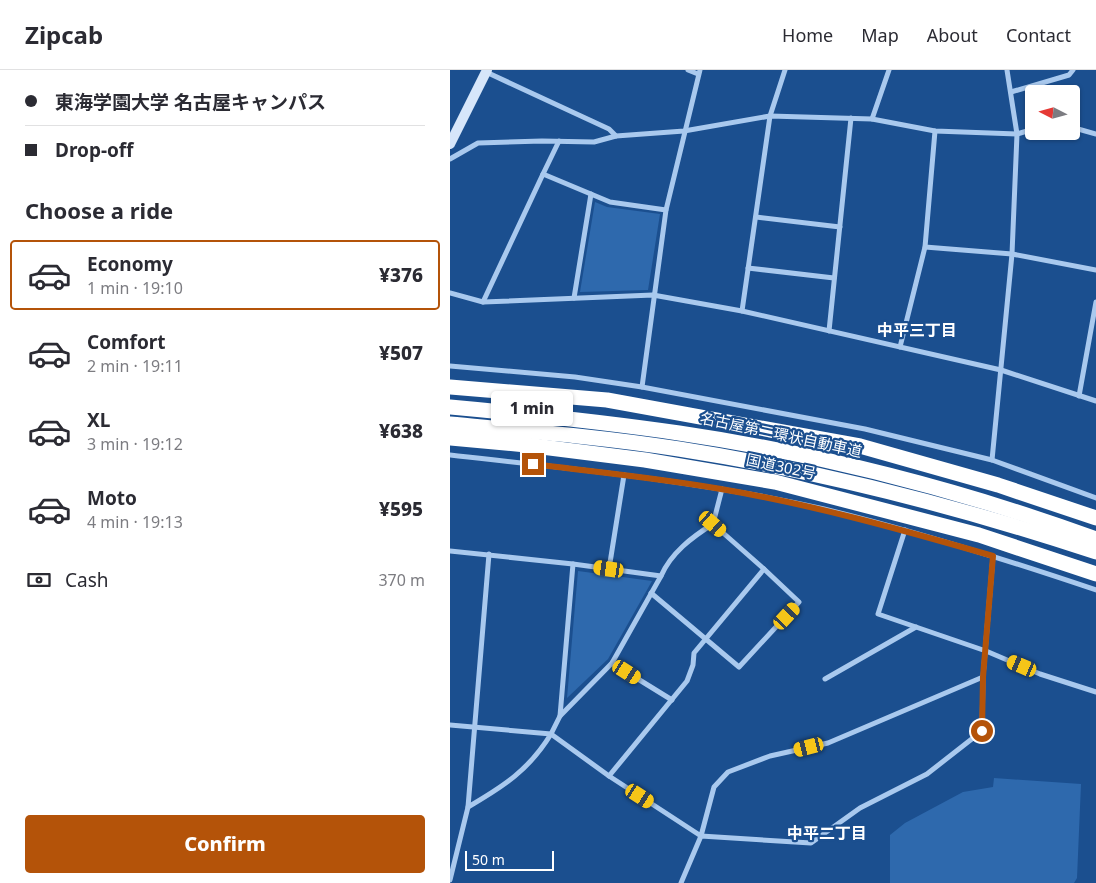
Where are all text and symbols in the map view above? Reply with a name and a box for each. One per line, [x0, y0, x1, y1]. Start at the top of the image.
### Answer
text: Zipcab [25, 18, 103, 51]
text: Home [782, 23, 833, 47]
text: Map [861, 23, 899, 47]
text: About [927, 23, 978, 47]
text: Contact [1006, 23, 1071, 47]
north arrow [1025, 85, 1080, 140]
map controls [1025, 85, 1080, 140]
text: 東海学園大学 名古屋キャンパス [55, 89, 326, 115]
text: Drop-off [55, 137, 134, 163]
text: Choose a ride [25, 195, 173, 225]
text: Economy [87, 251, 173, 277]
icon: car [27, 253, 72, 298]
text: ¥376 [379, 262, 423, 288]
text: 1 min · 19:10 [87, 277, 183, 299]
district label: 中平三丁目 [877, 319, 957, 341]
text: Comfort [87, 329, 166, 355]
icon: car [27, 331, 72, 376]
text: ¥507 [379, 340, 423, 366]
text: 2 min · 19:11 [87, 355, 183, 377]
callout: 1 min [492, 392, 574, 426]
text: 1 min [510, 397, 554, 419]
text: XL [87, 407, 110, 433]
street label: 名古屋第二環状自動車道 [698, 407, 864, 461]
icon: car [27, 409, 72, 454]
text: ¥638 [379, 418, 423, 444]
text: 3 min · 19:12 [87, 433, 183, 455]
street label: 国道302号 [745, 449, 818, 483]
route end [522, 453, 544, 475]
text: Moto [87, 485, 137, 511]
icon: car [27, 487, 72, 532]
text: ¥595 [379, 496, 423, 522]
car [696, 508, 729, 540]
text: 4 min · 19:13 [87, 511, 183, 533]
car [593, 559, 624, 579]
icon: cash [25, 566, 53, 594]
text: Cash [65, 567, 109, 593]
text: 370 m [378, 569, 425, 591]
car [771, 600, 802, 632]
car [1005, 653, 1038, 679]
car [610, 658, 643, 686]
route start [971, 720, 993, 742]
car [792, 736, 825, 758]
car [623, 782, 656, 810]
button: Confirm [25, 815, 425, 873]
district label: 中平二丁目 [787, 822, 867, 844]
scale bar [465, 848, 554, 871]
text: 50 m [472, 850, 505, 869]

